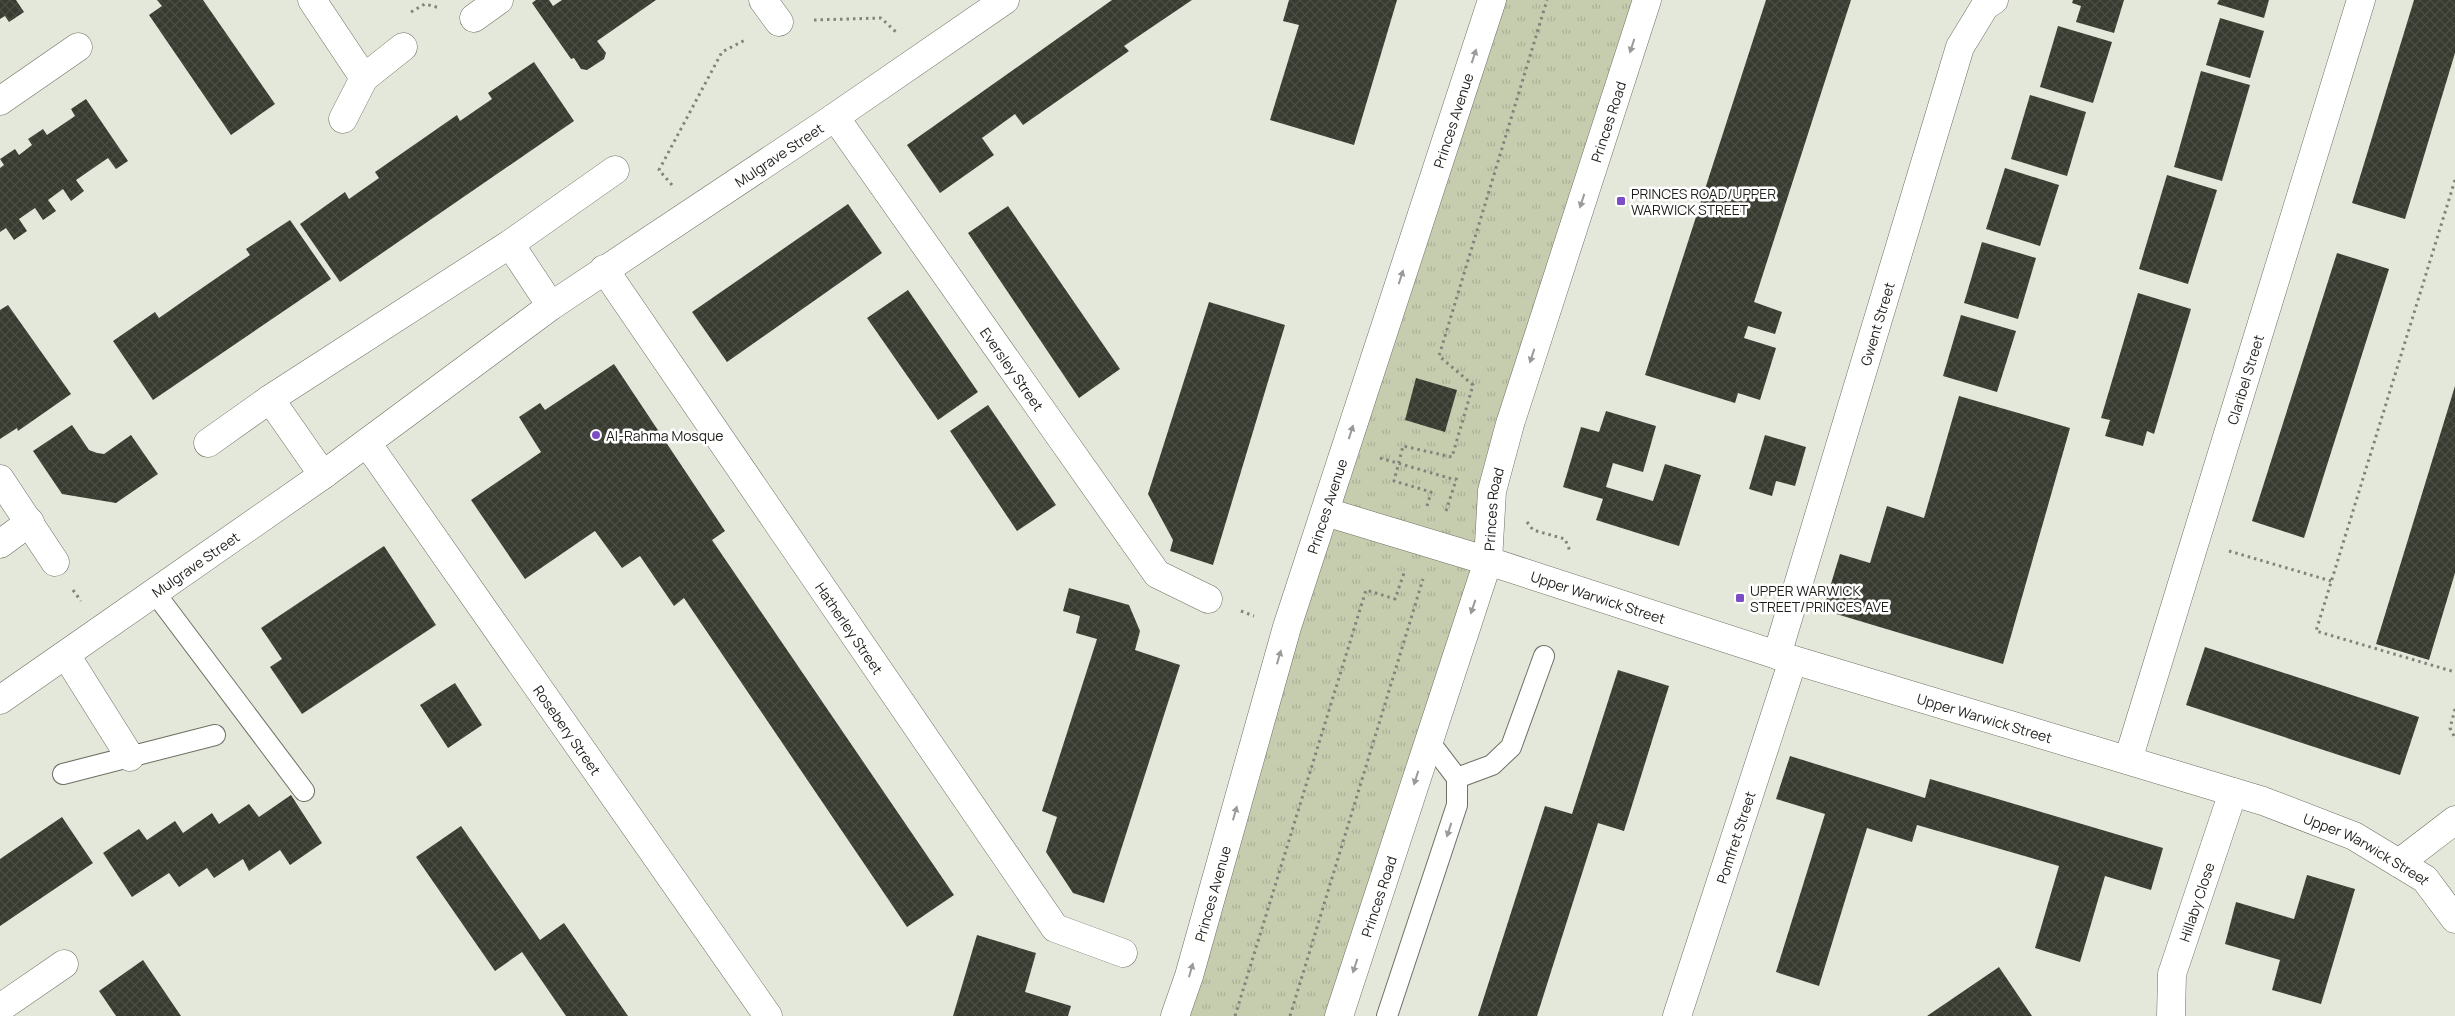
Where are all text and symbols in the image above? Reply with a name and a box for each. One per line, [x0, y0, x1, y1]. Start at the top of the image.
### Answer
one-way arrow [1628, 39, 1635, 54]
one-way arrow [1470, 49, 1478, 64]
street label: Princes Avenue [1428, 70, 1477, 170]
street label: Princes Road [1586, 79, 1630, 165]
street label: Mulgrave Street [731, 118, 827, 191]
place label: PRINCES ROAD/UPPER WARWICK STREET [1631, 184, 1776, 219]
one-way arrow [1578, 194, 1586, 209]
marker: PRINCES ROAD/UPPER WARWICK STREET [1615, 195, 1627, 207]
one-way arrow [1398, 270, 1406, 285]
street label: Gwent Street [1855, 279, 1898, 368]
street label: Eversley Street [976, 323, 1049, 415]
street label: Claribel Street [2222, 332, 2268, 427]
one-way arrow [1528, 348, 1535, 363]
one-way arrow [1347, 424, 1355, 439]
place label: Al-Rahma Mosque [606, 426, 724, 445]
marker: Al-Rahma Mosque [590, 429, 602, 441]
street label: Princes Avenue [1302, 456, 1351, 556]
street label: Princes Road [1479, 465, 1507, 551]
street label: Mulgrave Street [148, 527, 243, 601]
street label: Upper Warwick Street [1528, 566, 1668, 628]
street label: Hatherley Street [812, 578, 888, 678]
place label: UPPER WARWICK STREET/PRINCES AVE [1750, 581, 1889, 616]
marker: UPPER WARWICK STREET/PRINCES AVE [1734, 592, 1746, 604]
one-way arrow [1468, 600, 1476, 615]
one-way arrow [1275, 649, 1283, 665]
street label: Rosebery Street [530, 681, 606, 779]
street label: Upper Warwick Street [1915, 688, 2055, 747]
one-way arrow [1411, 770, 1419, 785]
street label: Pomfret Street [1711, 788, 1759, 886]
one-way arrow [1231, 806, 1239, 821]
street label: Upper Warwick Street [2301, 808, 2435, 888]
one-way arrow [1444, 822, 1452, 837]
street label: Princes Avenue [1190, 843, 1235, 944]
street label: Princes Road [1356, 853, 1400, 939]
street label: Hillaby Close [2174, 860, 2218, 944]
one-way arrow [1351, 958, 1358, 973]
one-way arrow [1188, 962, 1196, 977]

